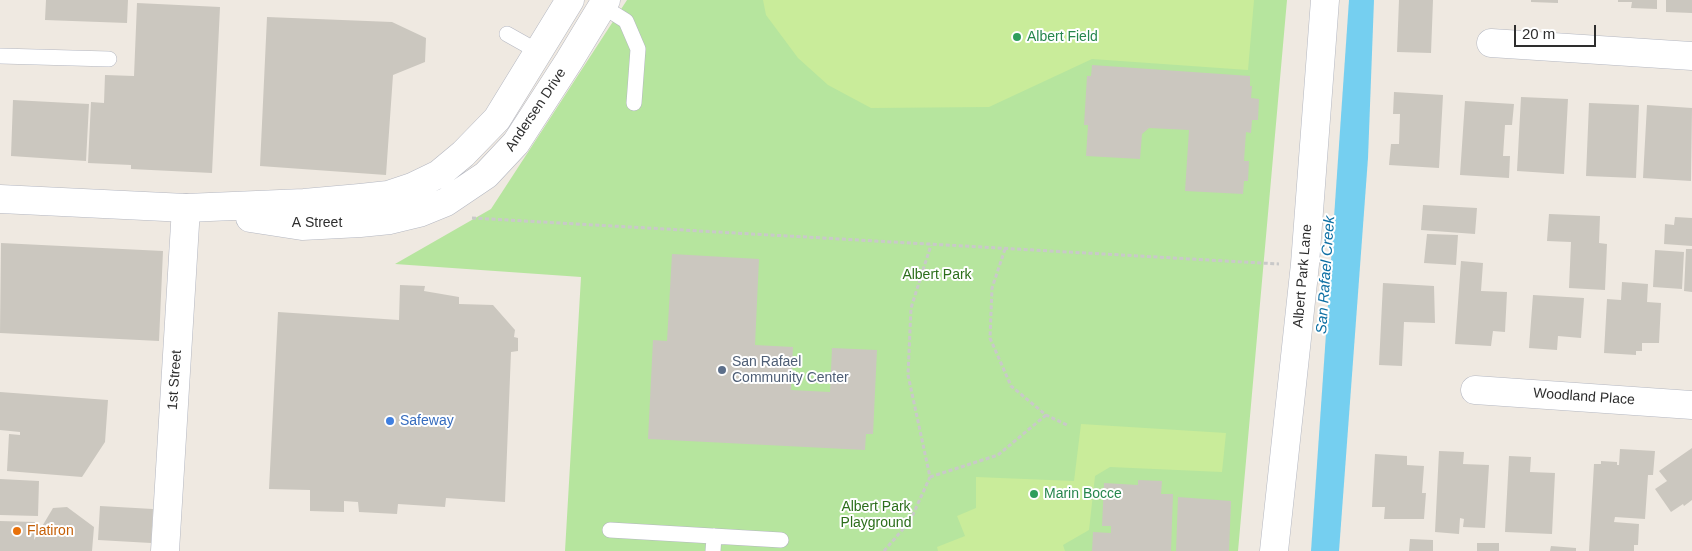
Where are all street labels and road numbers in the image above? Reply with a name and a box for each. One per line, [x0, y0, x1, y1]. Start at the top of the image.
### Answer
street label: Andersen Drive [502, 65, 570, 155]
street label: A Street [292, 215, 342, 231]
street label: Albert Park Lane [1290, 223, 1316, 329]
street label: 1st Street [165, 350, 185, 410]
street label: Woodland Place [1533, 385, 1635, 409]

